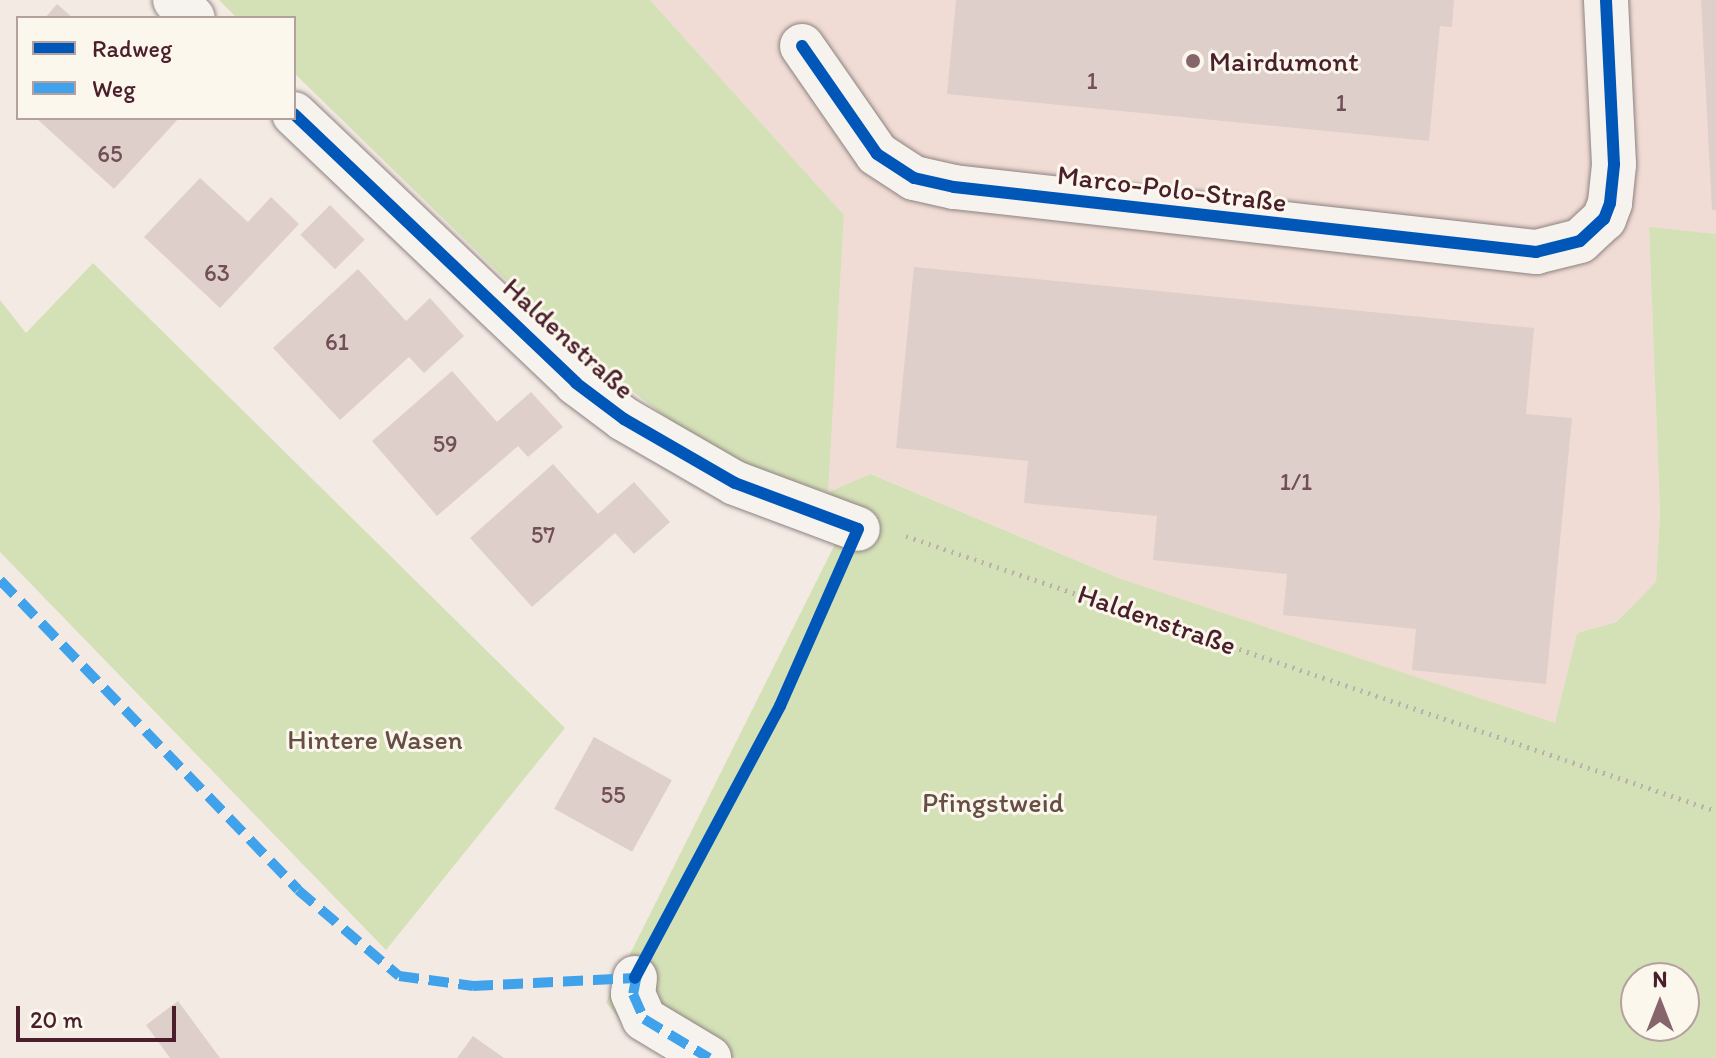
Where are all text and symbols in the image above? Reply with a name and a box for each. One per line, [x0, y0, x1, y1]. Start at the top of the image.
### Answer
legend [16, 16, 296, 120]
text: Radweg [92, 34, 172, 63]
place label: Mairdumont [1209, 44, 1359, 78]
marker: Mairdumont [1184, 52, 1202, 70]
house number: 1 [1086, 67, 1098, 95]
text: Weg [92, 74, 135, 103]
house number: 1 [1335, 89, 1347, 117]
house number: 65 [97, 140, 123, 168]
street label: Marco-Polo-Straße [1055, 157, 1289, 219]
house number: 63 [204, 259, 230, 287]
street label: Haldenstraße [496, 270, 642, 406]
house number: 61 [325, 328, 349, 356]
house number: 59 [432, 430, 458, 458]
house number: 1/1 [1280, 468, 1312, 496]
house number: 57 [531, 521, 555, 549]
street label: Haldenstraße [1073, 576, 1241, 662]
park label: Hintere Wasen [287, 722, 463, 756]
house number: 55 [600, 781, 626, 809]
park label: Pfingstweid [922, 785, 1064, 819]
north arrow [1620, 962, 1700, 1042]
text: N [1653, 966, 1667, 993]
scale bar [20, 990, 180, 1040]
text: 20 m [30, 1005, 83, 1034]

